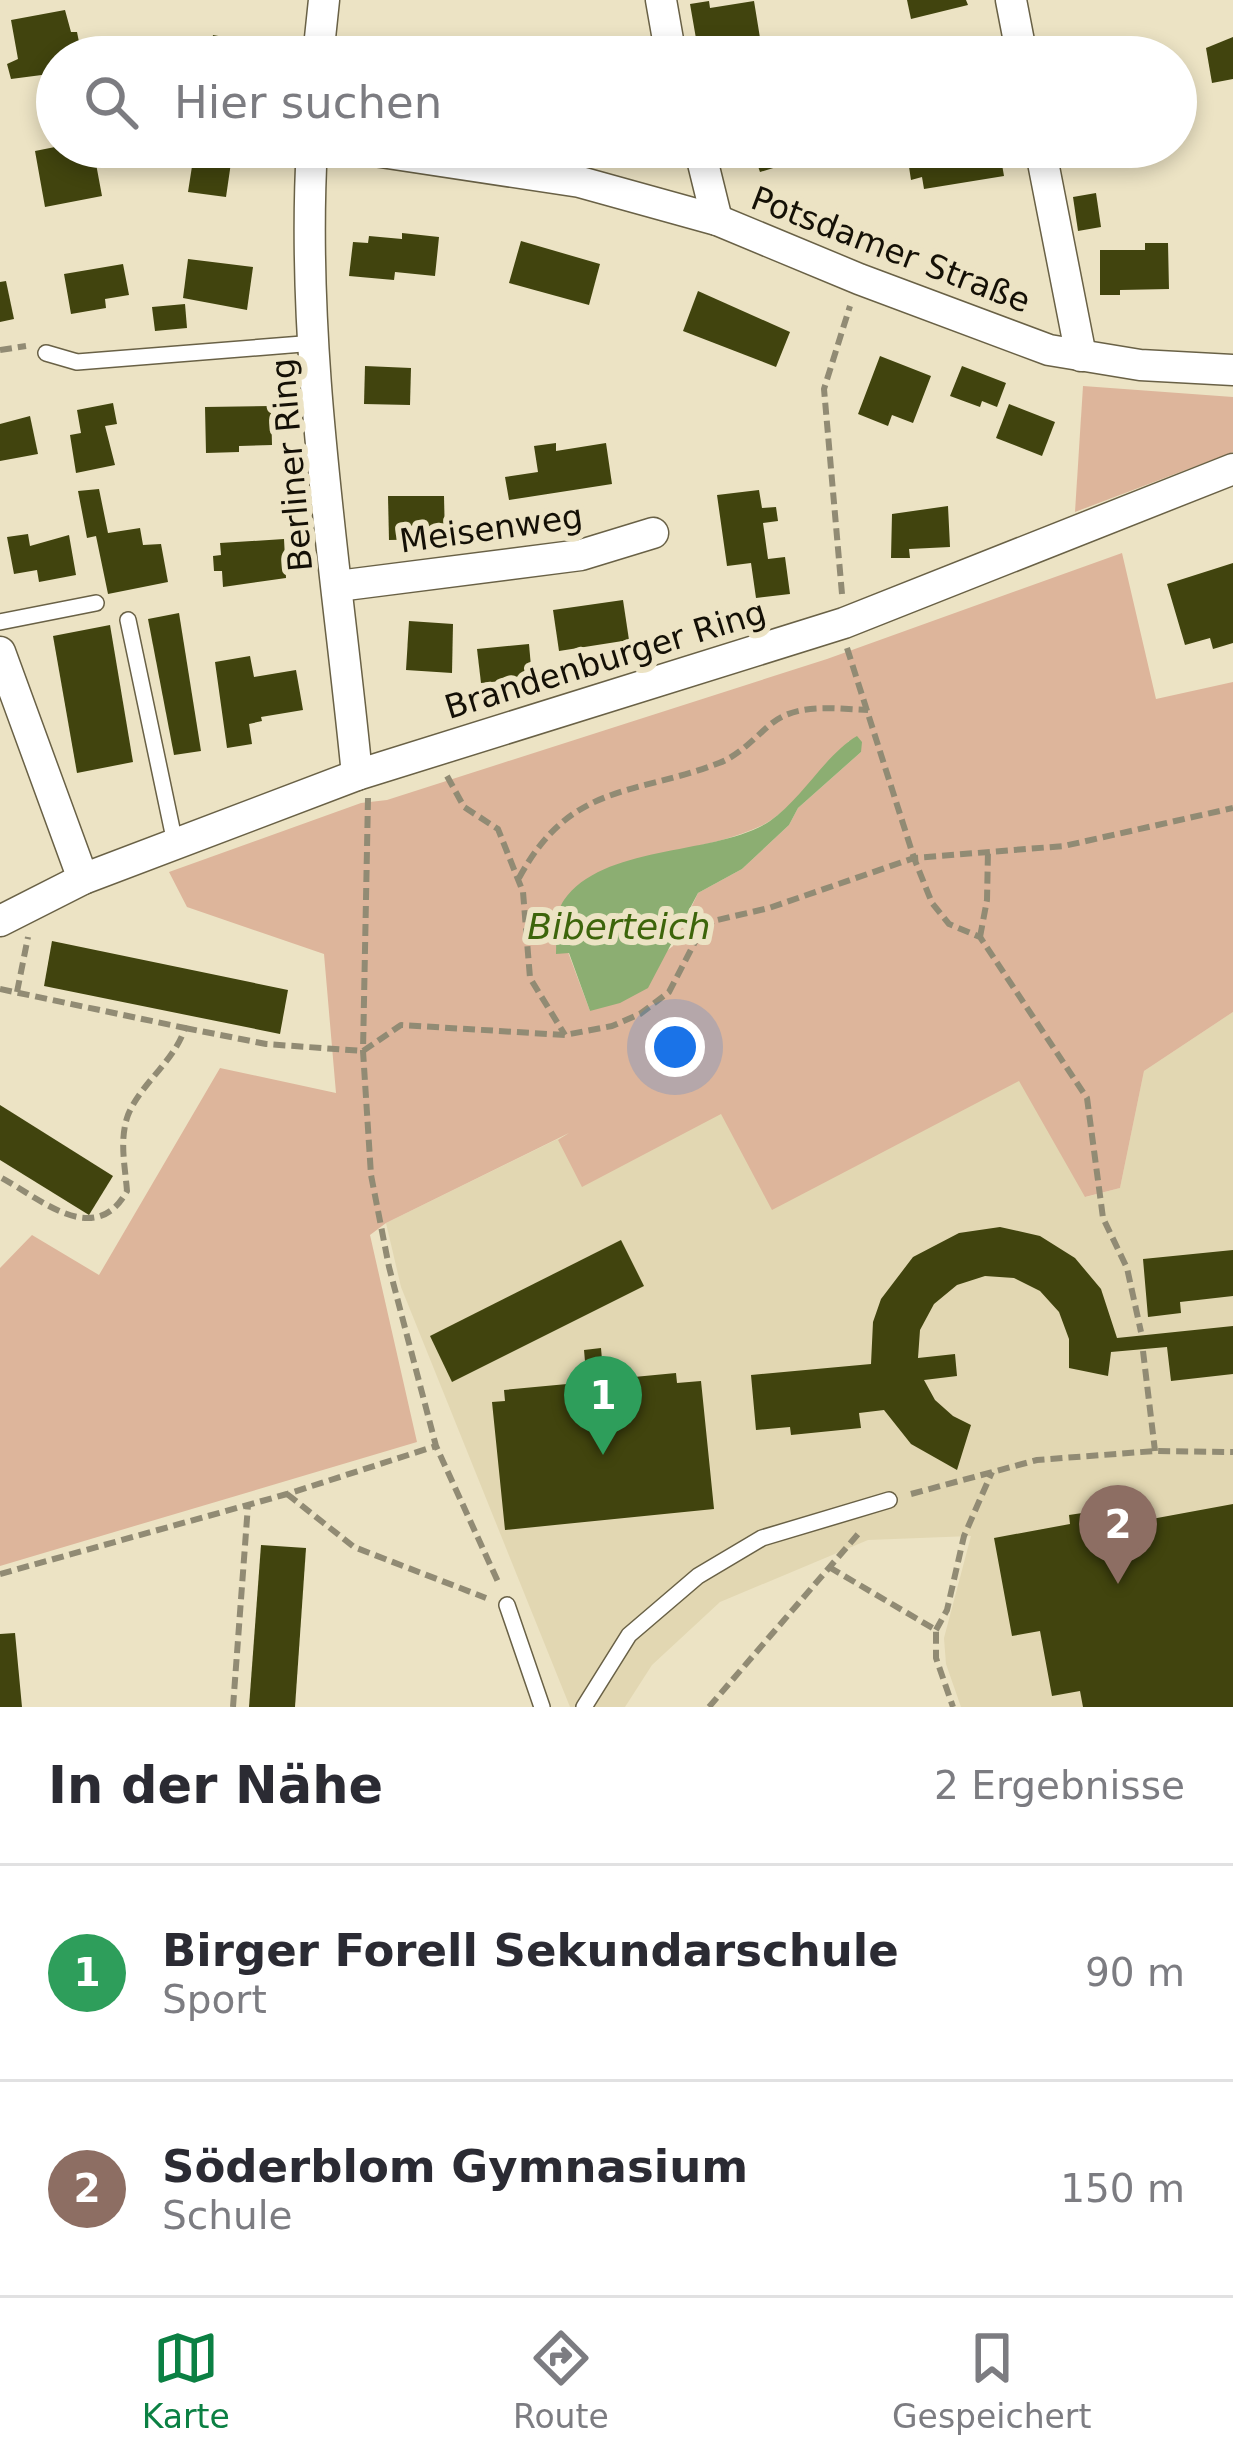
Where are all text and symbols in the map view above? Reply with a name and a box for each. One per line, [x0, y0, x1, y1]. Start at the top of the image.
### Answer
search box [36, 36, 1197, 168]
icon: search [78, 69, 144, 135]
text: Hier suchen [174, 76, 442, 129]
street label: Potsdamer Straße [746, 178, 1036, 321]
street label: Berliner Ring [263, 357, 320, 573]
street label: Meisenweg [397, 496, 585, 561]
street label: Brandenburger Ring [440, 592, 770, 727]
water label: Biberteich [527, 906, 711, 947]
your location [645, 1017, 705, 1077]
pin: 1 [564, 1356, 642, 1455]
pin: 2 [1079, 1485, 1157, 1584]
text: In der Nähe [48, 1756, 383, 1815]
text: 2 Ergebnisse [934, 1763, 1185, 1808]
text: Birger Forell Sekundarschule [162, 1924, 899, 1977]
text: 1 [73, 1950, 101, 1995]
text: 90 m [1085, 1950, 1185, 1995]
text: Sport [162, 1977, 267, 2022]
text: Söderblom Gymnasium [162, 2140, 748, 2193]
text: 2 [73, 2166, 101, 2211]
text: 150 m [1060, 2166, 1185, 2211]
text: Schule [162, 2193, 292, 2238]
tab: Karte [142, 2325, 230, 2436]
tab: Route [513, 2325, 609, 2436]
tab: Gespeichert [892, 2325, 1091, 2436]

